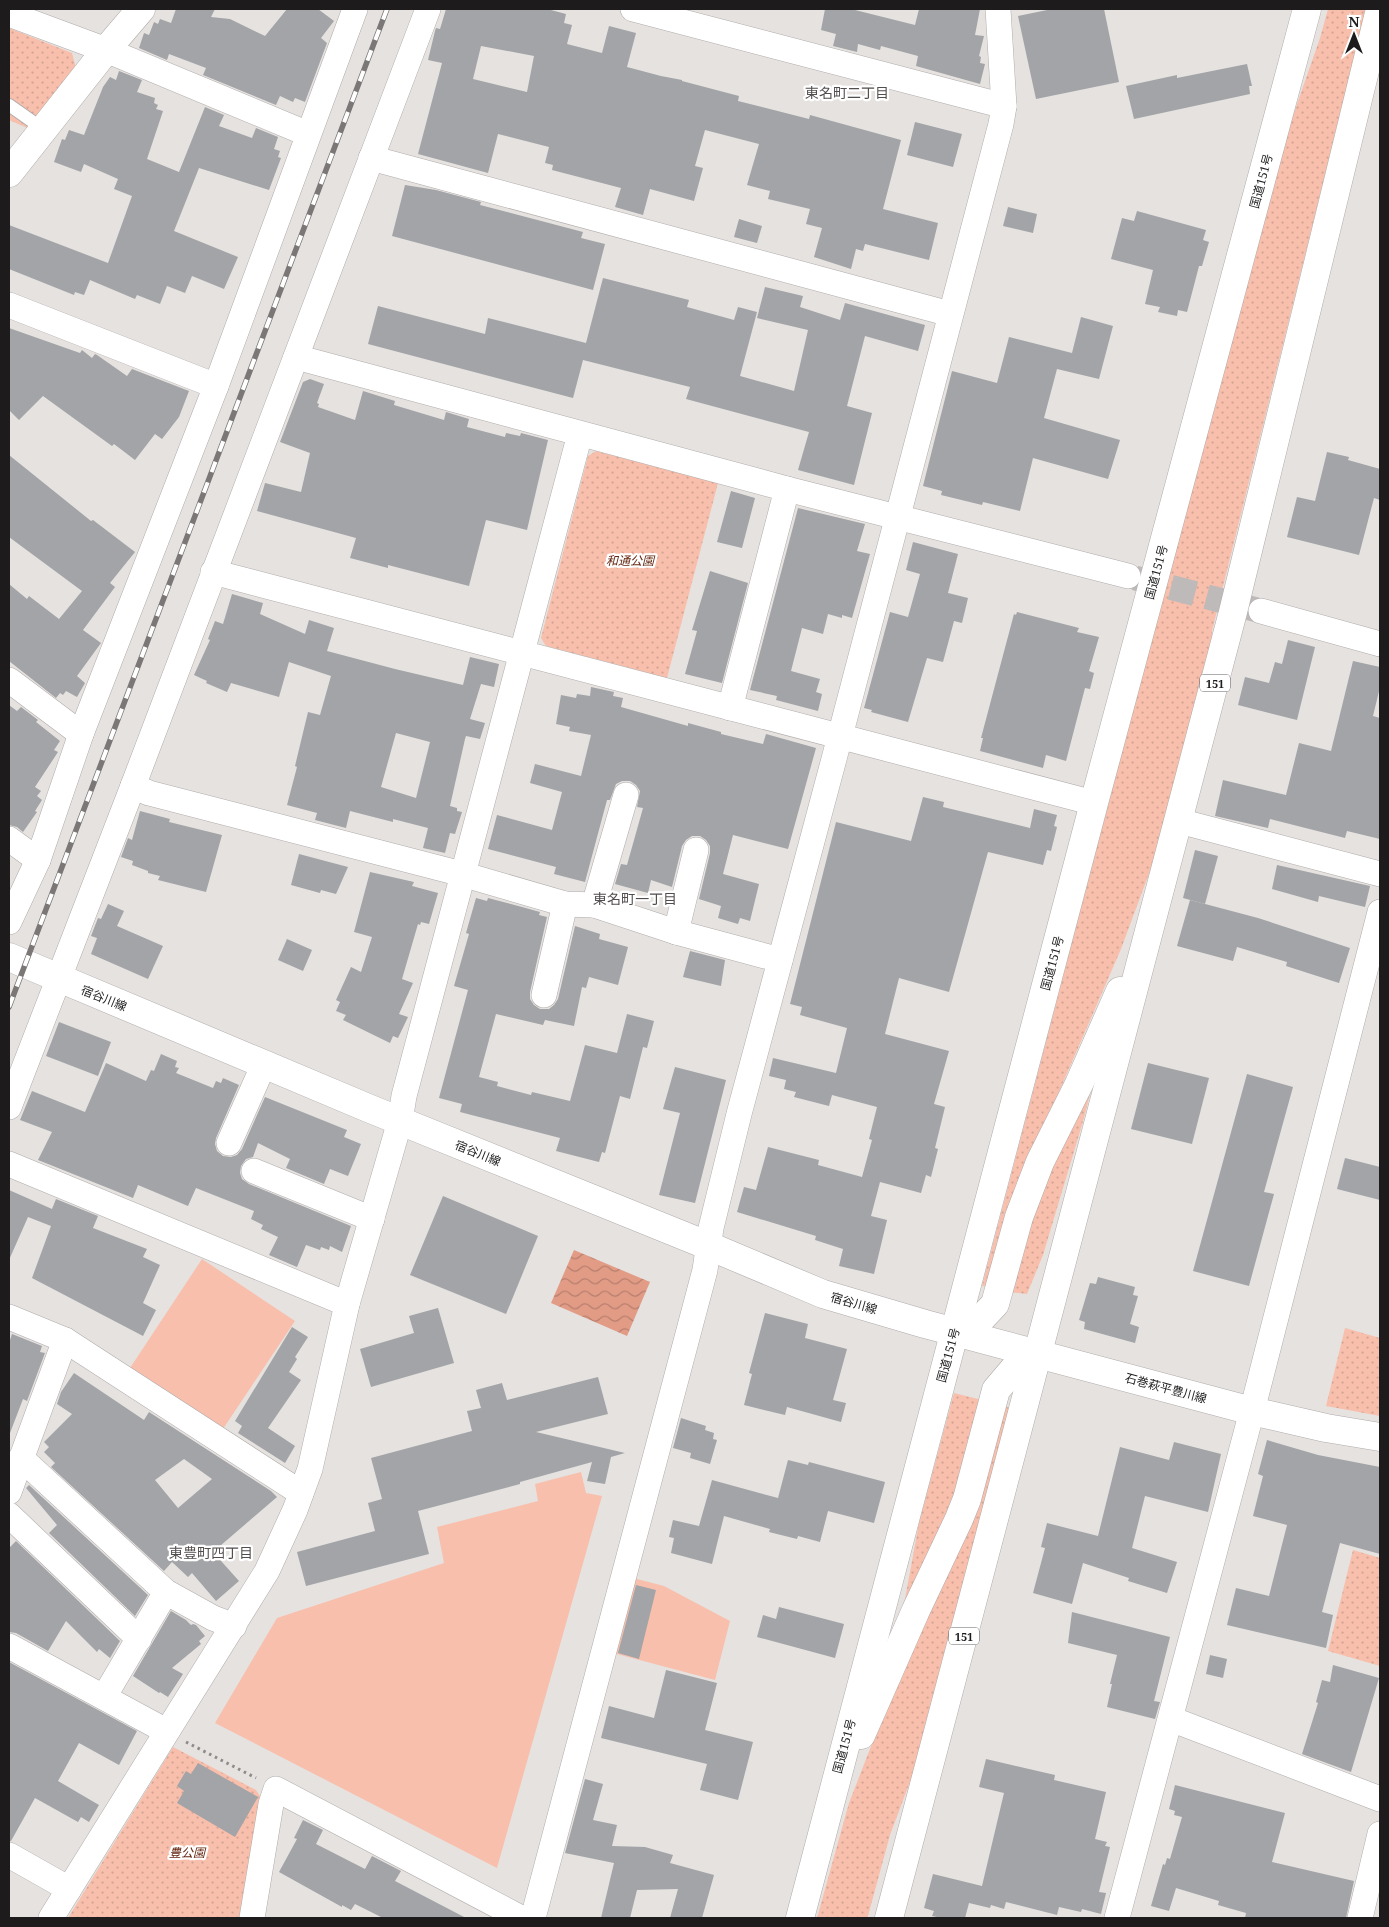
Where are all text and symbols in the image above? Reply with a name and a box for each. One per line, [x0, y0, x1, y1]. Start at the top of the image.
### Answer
north arrow [1329, 10, 1379, 60]
text: N [1348, 12, 1360, 31]
district label: 東名町二丁目 [805, 83, 889, 102]
street label: 国道151号 [1246, 152, 1276, 210]
street label: 国道151号 [1141, 543, 1171, 601]
park label: 和通公園 [606, 552, 656, 569]
road number: 151 [1200, 674, 1230, 691]
district label: 東名町一丁目 [593, 889, 677, 908]
street label: 国道151号 [1037, 934, 1067, 992]
street label: 宿谷川線 [79, 981, 129, 1015]
street label: 宿谷川線 [453, 1136, 503, 1170]
street label: 宿谷川線 [829, 1288, 879, 1318]
street label: 国道151号 [933, 1326, 963, 1384]
street label: 石巻萩平豊川線 [1123, 1369, 1209, 1407]
district label: 東豊町四丁目 [169, 1543, 253, 1562]
road number: 151 [949, 1628, 979, 1644]
street label: 国道151号 [829, 1717, 859, 1775]
park label: 豊公園 [169, 1844, 207, 1861]

